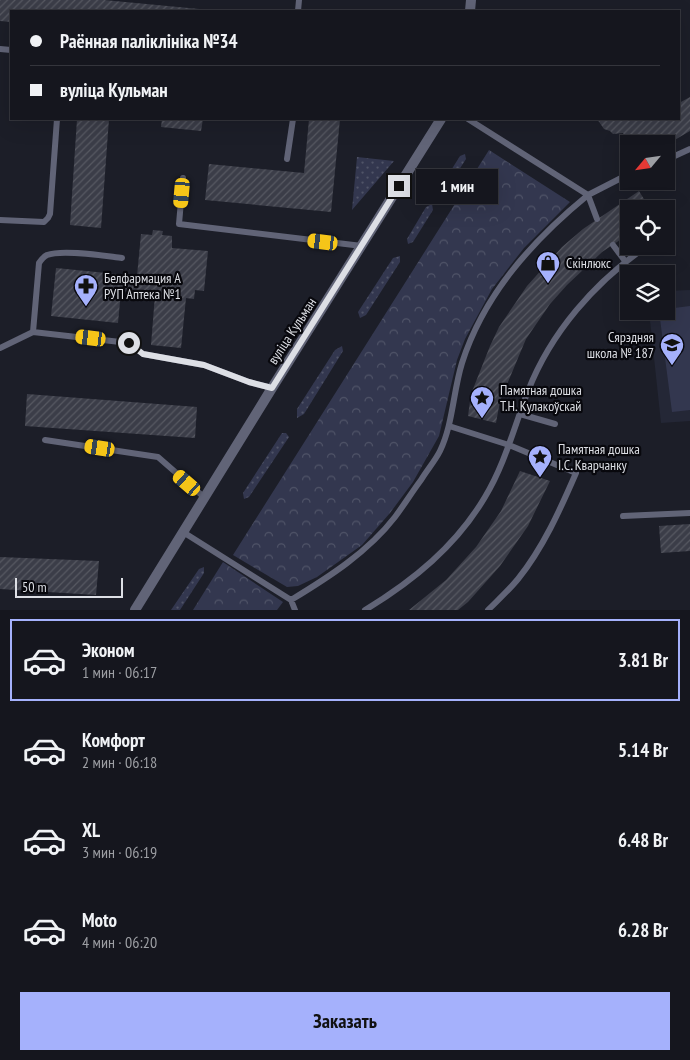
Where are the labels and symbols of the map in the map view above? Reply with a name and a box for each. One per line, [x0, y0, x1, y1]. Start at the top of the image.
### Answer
north arrow [620, 135, 675, 190]
callout: 1 мин [416, 168, 499, 204]
route end [388, 175, 410, 197]
car [173, 177, 190, 209]
car [307, 233, 338, 251]
shop icon: Скінлюкс [535, 250, 561, 284]
place label: Скінлюкс [566, 254, 611, 272]
place label: Белфармация А РУП Аптека №1 [104, 269, 181, 303]
pharmacy icon: Белфармация А РУП Аптека №1 [73, 273, 99, 307]
street label: вуліца Кульман [264, 294, 320, 368]
place label: Сярэдняя школа № 187 [587, 328, 654, 362]
car [75, 329, 106, 347]
route start [118, 332, 140, 354]
school or university icon: Сярэдняя школа № 187 [659, 332, 685, 366]
place label: Памятная дошка Т.Н. Кулакоўскай [500, 381, 582, 415]
place icon: Памятная дошка Т.Н. Кулакоўскай [469, 385, 495, 419]
car [84, 438, 115, 458]
place label: Памятная дошка І.С. Кварчанку [558, 440, 640, 474]
place icon: Памятная дошка І.С. Кварчанку [527, 444, 553, 478]
car [170, 467, 203, 499]
scale bar [15, 575, 122, 598]

